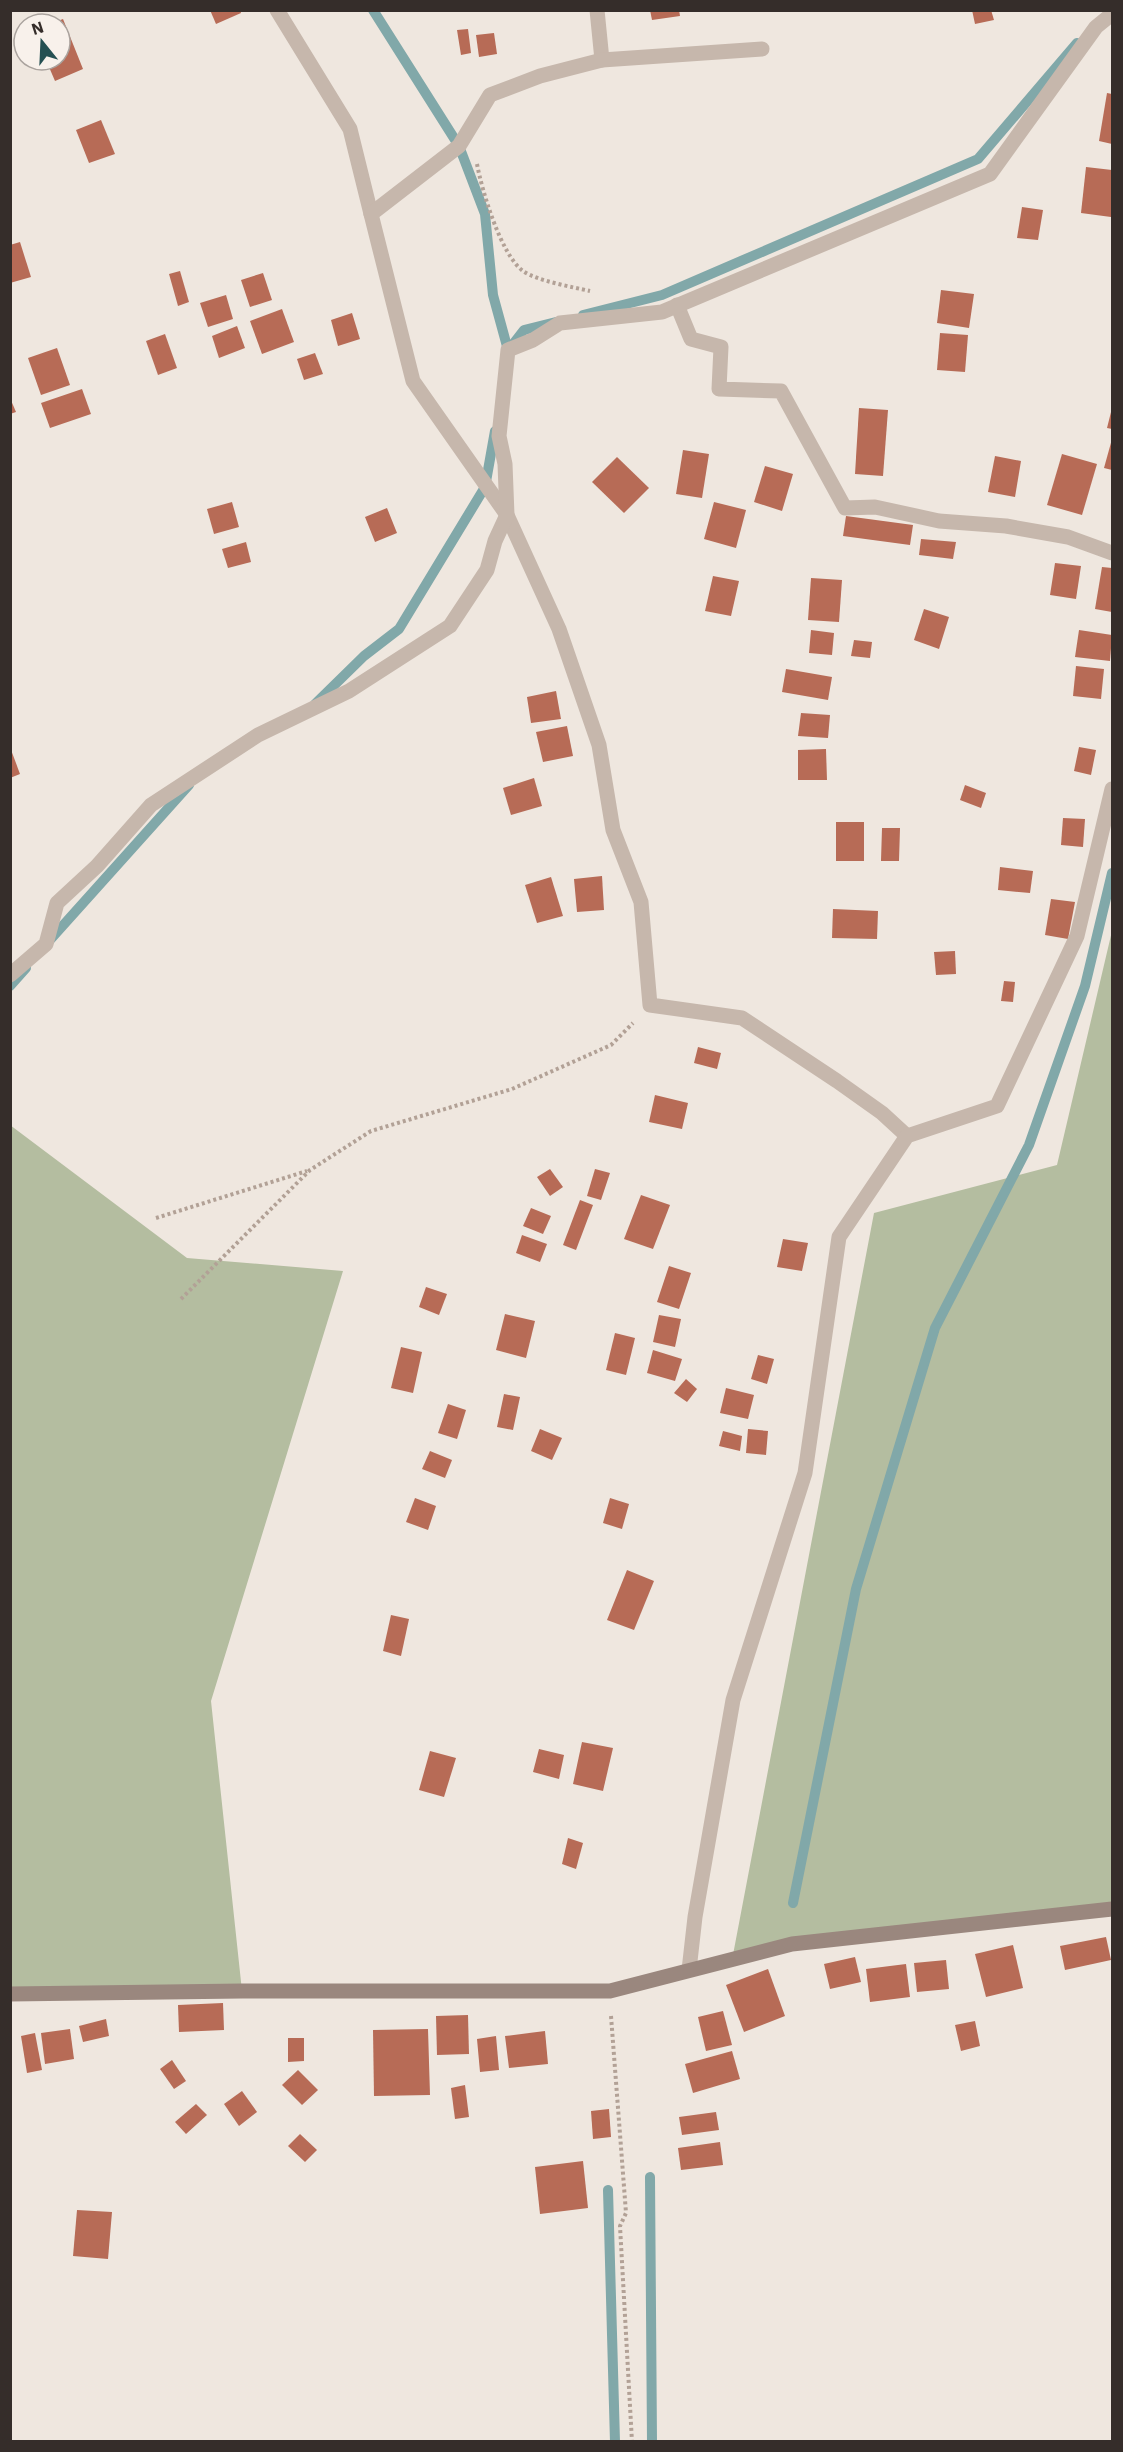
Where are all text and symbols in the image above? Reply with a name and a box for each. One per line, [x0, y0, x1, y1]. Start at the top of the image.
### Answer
north arrow [12, 12, 72, 72]
text: N [29, 16, 46, 39]

